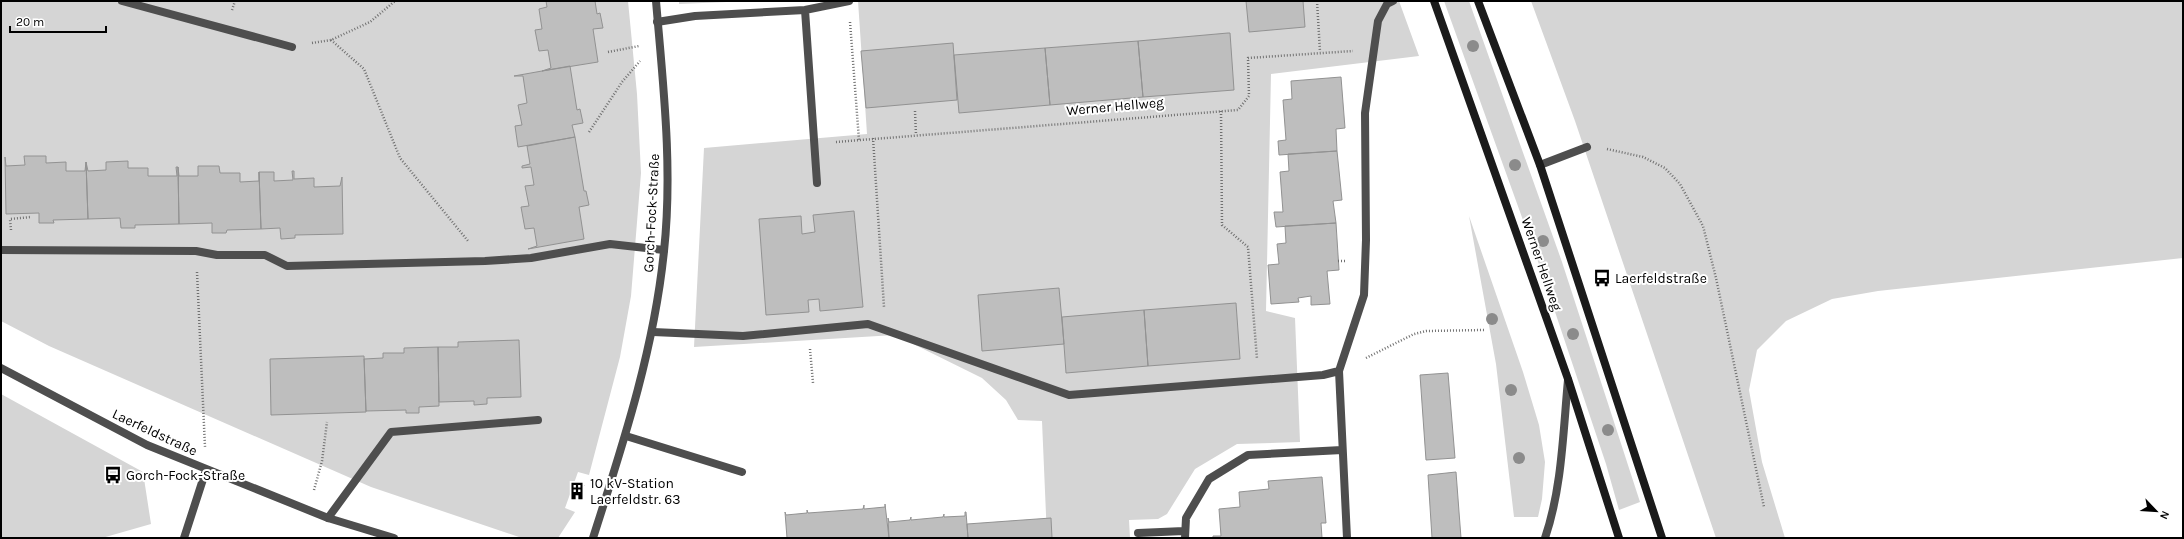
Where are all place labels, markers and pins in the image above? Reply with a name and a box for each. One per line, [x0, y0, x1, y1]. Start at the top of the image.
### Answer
bus stop icon: Laerfeldstraße [1592, 268, 1612, 288]
place label: Laerfeldstraße [1615, 270, 1707, 287]
bus stop icon: Gorch-Fock-Straße [103, 465, 123, 485]
place label: Gorch-Fock-Straße [126, 467, 245, 484]
place label: 10 kV-Station Laerfeldstr. 63 [590, 475, 681, 508]
building icon: 10 kV-Station Laerfeldstr. 63 [567, 481, 587, 501]

